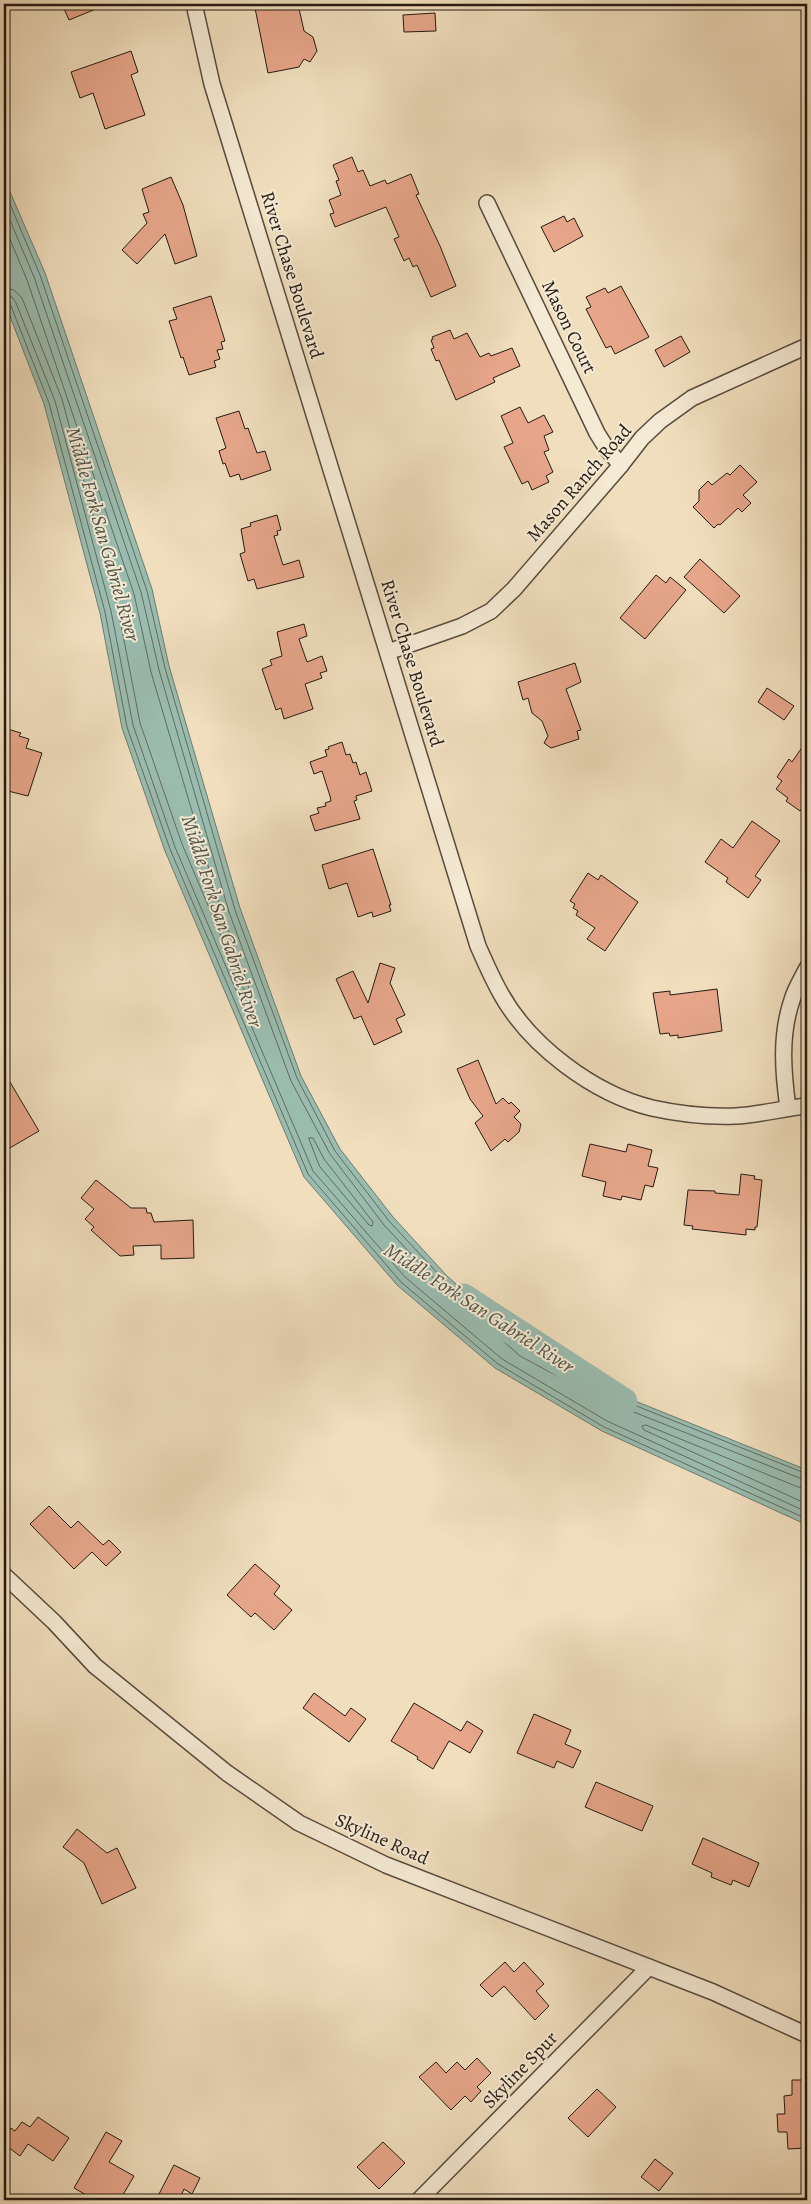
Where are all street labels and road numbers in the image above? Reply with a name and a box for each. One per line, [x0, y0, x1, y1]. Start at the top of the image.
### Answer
street label: River Chase Boulevard [254, 188, 330, 363]
street label: Mason Court [535, 276, 603, 378]
street label: Mason Ranch Road [521, 418, 638, 547]
street label: River Chase Boulevard [374, 576, 450, 751]
street label: Skyline Road [331, 1807, 434, 1872]
street label: Skyline Spur [477, 2026, 563, 2114]

